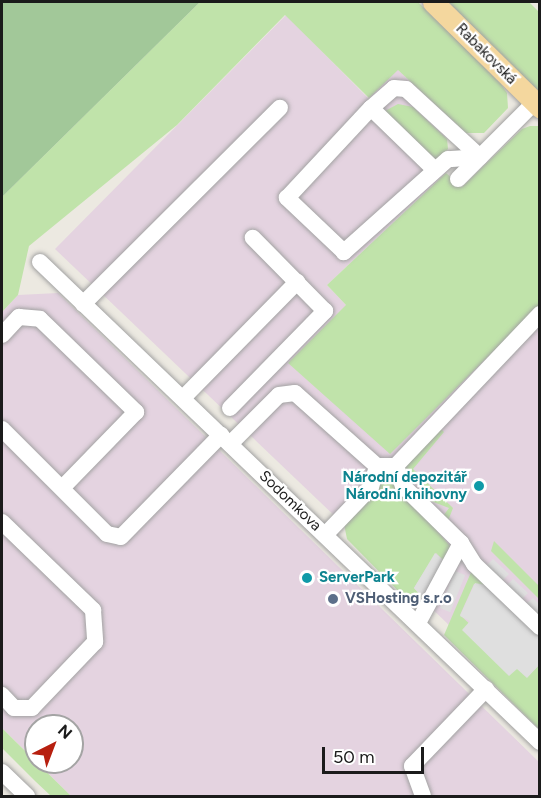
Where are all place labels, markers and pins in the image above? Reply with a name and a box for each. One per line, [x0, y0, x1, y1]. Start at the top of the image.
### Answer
place label: Národní depozitář Národní knihovny [343, 468, 467, 503]
marker: Národní depozitář Národní knihovny [472, 479, 486, 493]
place label: ServerPark [319, 569, 395, 587]
marker: ServerPark [300, 571, 314, 585]
place label: VSHosting s.r.o [345, 590, 452, 608]
marker: VSHosting s.r.o [326, 592, 340, 606]

